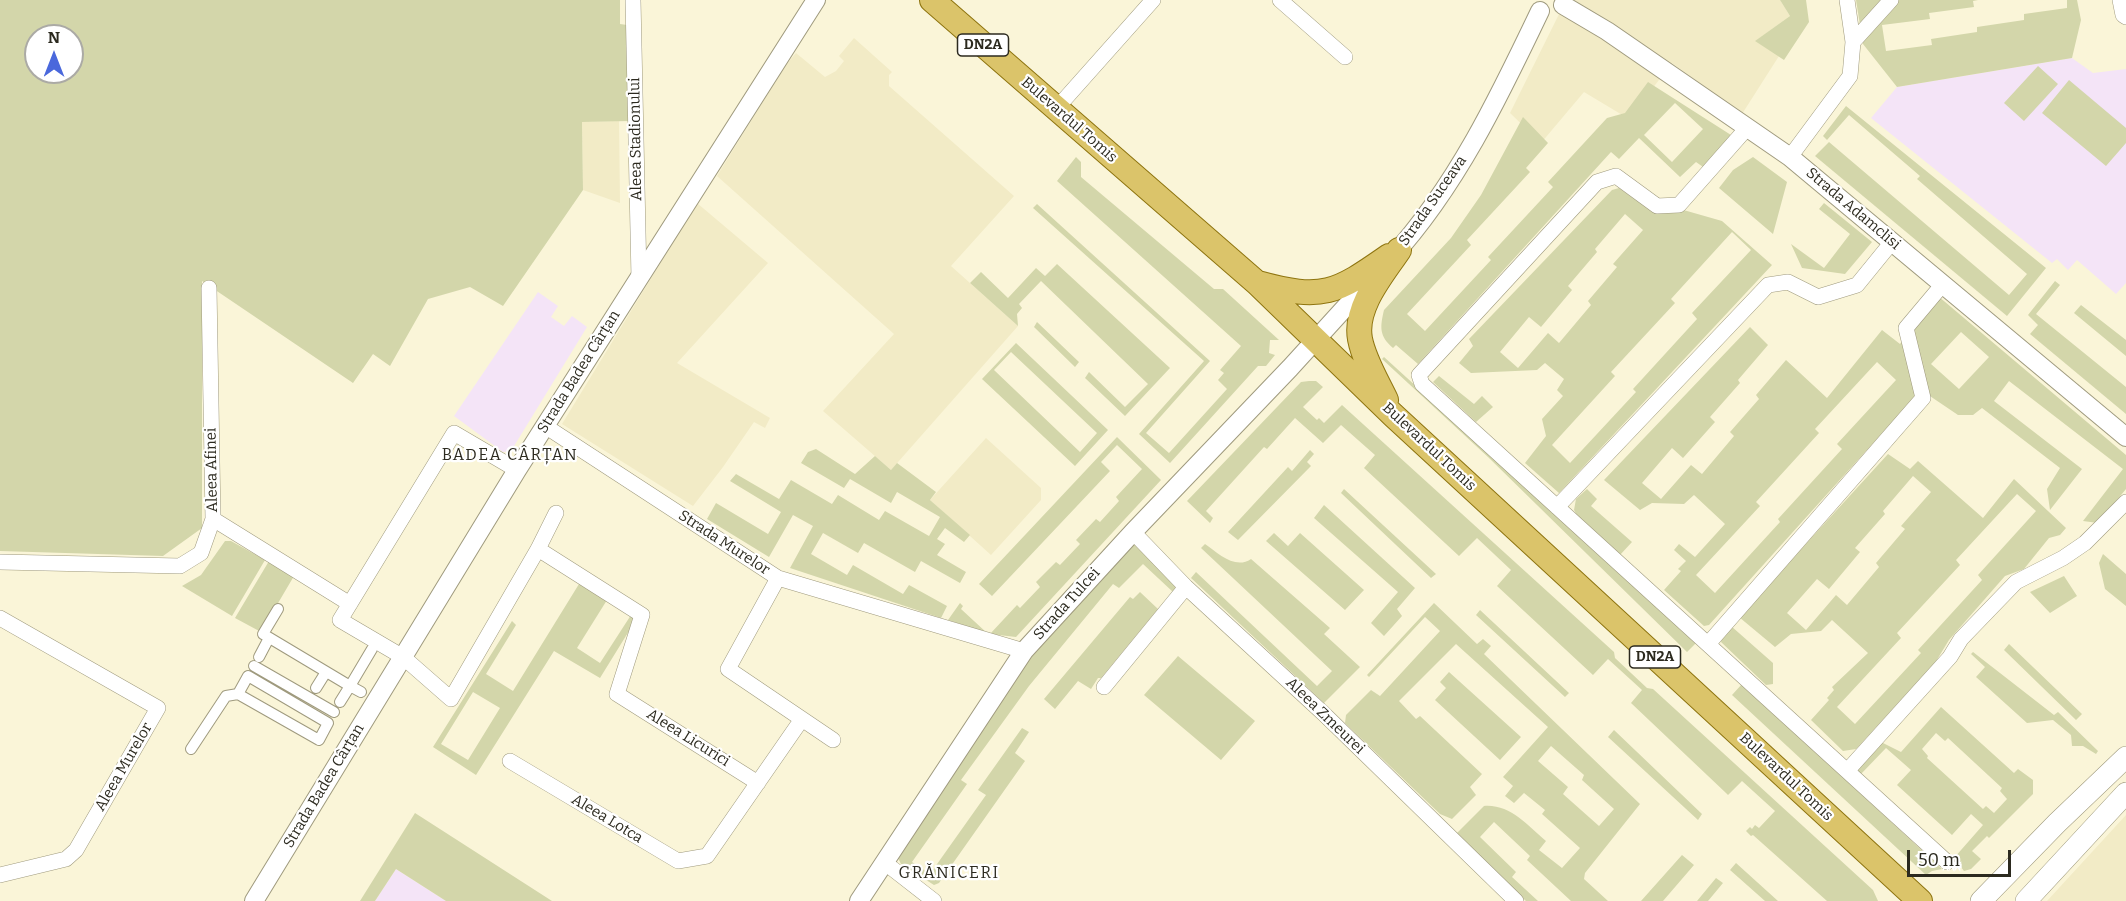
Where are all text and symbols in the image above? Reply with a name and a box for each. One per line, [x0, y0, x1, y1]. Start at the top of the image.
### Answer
north arrow [24, 24, 84, 84]
text: N [48, 28, 60, 47]
road number: DN2A [958, 34, 1008, 56]
street label: Bulevardul Tomis [1017, 73, 1121, 167]
street label: Aleea Stadionului [626, 77, 646, 201]
street label: Strada Suceava [1395, 153, 1471, 249]
street label: Strada Adamclisi [1802, 164, 1904, 254]
street label: Strada Badea Cârțan [534, 307, 624, 437]
street label: Bulevardul Tomis [1379, 399, 1479, 495]
street label: Aleea Afinei [202, 427, 222, 513]
district label: BADEA CÂRȚAN [442, 446, 578, 466]
street label: Strada Murelor [675, 507, 773, 579]
street label: Strada Tulcei [1030, 564, 1104, 644]
road number: DN2A [1630, 646, 1680, 668]
street label: Aleea Zmeurei [1282, 674, 1368, 758]
street label: Aleea Licurici [643, 705, 733, 771]
street label: Aleea Murelor [91, 720, 157, 814]
street label: Strada Badea Cârțan [280, 721, 368, 851]
street label: Bulevardul Tomis [1736, 729, 1836, 825]
street label: Aleea Lotca [568, 791, 646, 847]
scale bar [1910, 838, 2014, 876]
text: 50 m [1918, 849, 1960, 871]
district label: GRĂNICERI [898, 864, 1000, 884]

